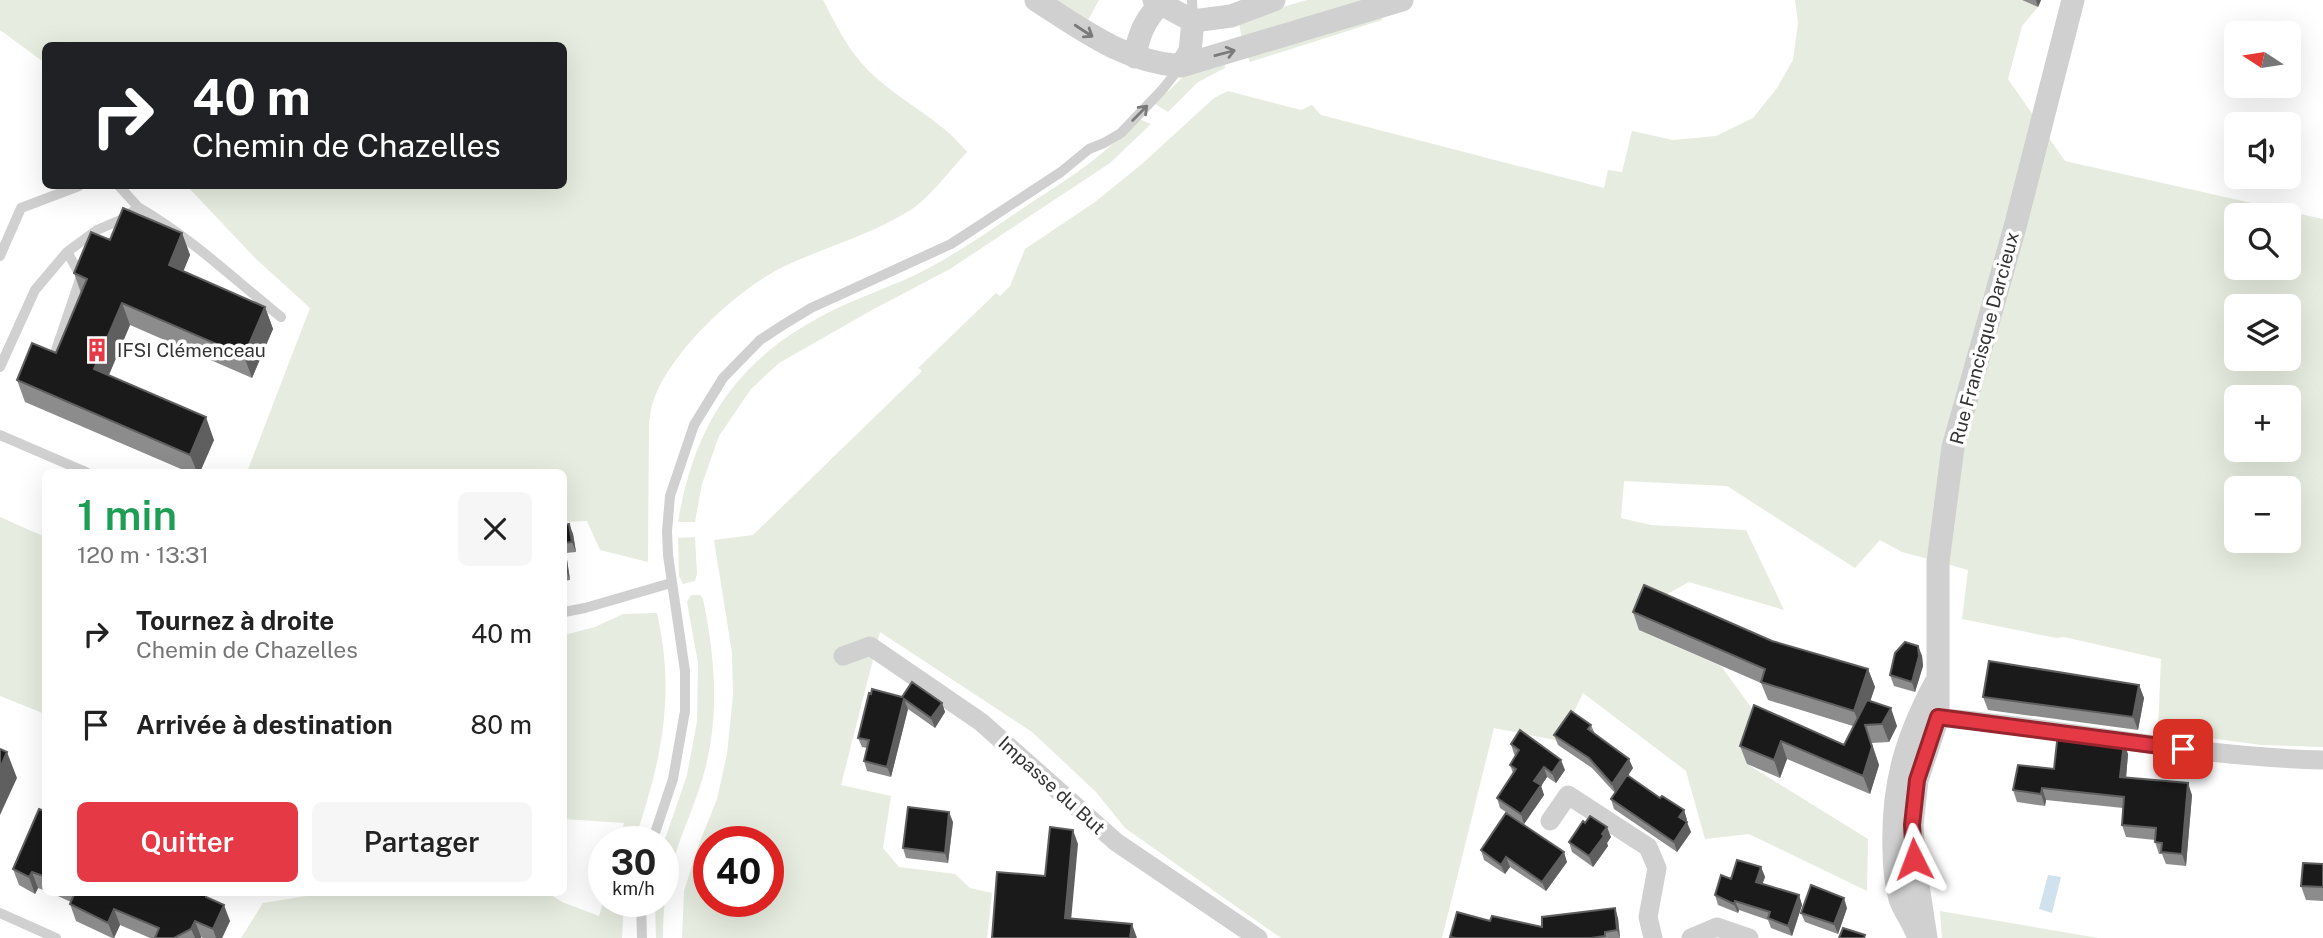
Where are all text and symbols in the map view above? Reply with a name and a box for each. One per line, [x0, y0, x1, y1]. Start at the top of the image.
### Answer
north arrow [2224, 21, 2301, 98]
map controls [2224, 21, 2301, 553]
one-way arrow [1074, 24, 1093, 39]
one-way arrow [1213, 46, 1236, 59]
text: 40 m [192, 68, 311, 126]
icon: right [77, 70, 168, 161]
one-way arrow [1131, 105, 1148, 122]
button: sound [2224, 112, 2301, 189]
text: Chemin de Chazelles [192, 127, 501, 164]
button: search [2224, 203, 2301, 280]
street label: Rue Francisque Darcieux [1945, 229, 2023, 447]
button: layers [2224, 294, 2301, 371]
building icon: IFSI Clémenceau [83, 336, 111, 364]
place label: IFSI Clémenceau [117, 339, 266, 361]
button: + [2224, 385, 2301, 462]
button: − [2224, 476, 2301, 553]
text: 1 min [77, 490, 177, 539]
button: close [458, 492, 532, 566]
text: 120 m · 13:31 [77, 541, 209, 568]
text: Tournez à droite [136, 605, 334, 636]
icon: right [77, 615, 115, 653]
text: 40 m [471, 618, 532, 649]
text: Chemin de Chazelles [136, 636, 358, 663]
icon: arrive [77, 706, 115, 744]
text: Arrivée à destination [136, 709, 393, 740]
text: 80 m [471, 709, 532, 740]
pin [2153, 719, 2213, 779]
icon: arrive [2164, 730, 2202, 768]
street label: Impasse du But [994, 731, 1110, 839]
button: Quitter [77, 802, 298, 882]
button: Partager [312, 802, 532, 882]
position arrow [1877, 822, 1951, 896]
speed limit sign: 40 [693, 826, 784, 917]
text: 30 [611, 842, 656, 883]
text: km/h [612, 878, 655, 899]

